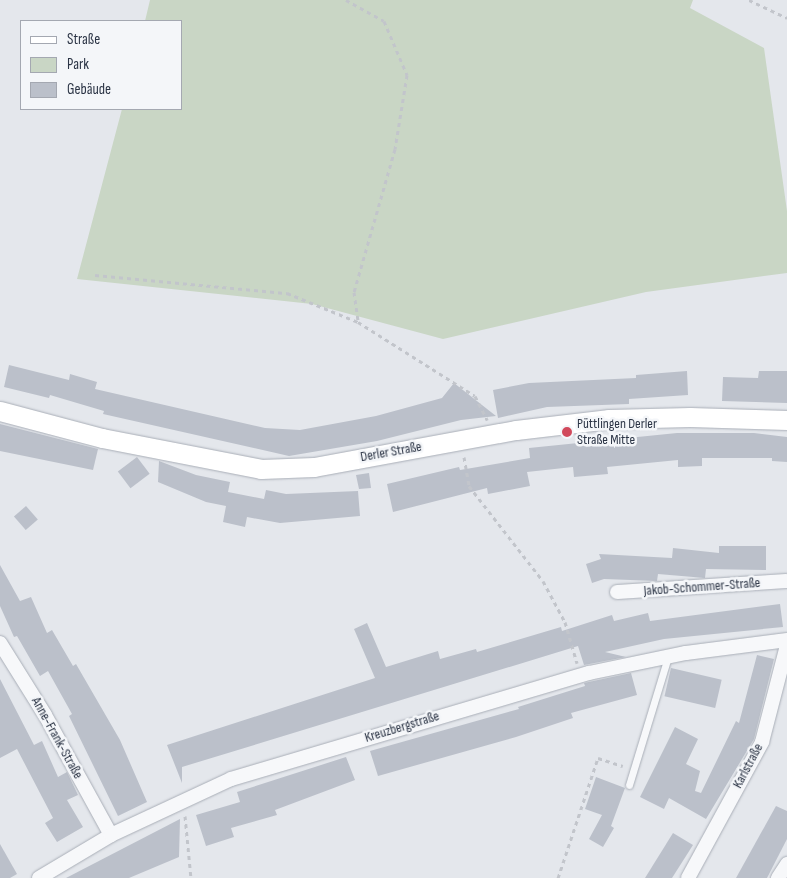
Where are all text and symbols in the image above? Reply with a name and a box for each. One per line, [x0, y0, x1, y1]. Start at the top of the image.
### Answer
legend [20, 20, 182, 110]
text: Straße [67, 30, 100, 49]
text: Park [67, 55, 89, 74]
text: Gebäude [67, 80, 111, 99]
place label: Püttlingen Derler Straße Mitte [577, 416, 657, 448]
marker: Püttlingen Derler Straße Mitte [561, 426, 573, 438]
street label: Derler Straße [359, 438, 423, 466]
street label: Jakob-Schommer-Straße [643, 575, 761, 599]
street label: Anne-Frank-Straße [28, 694, 86, 782]
street label: Kreuzbergstraße [363, 708, 441, 746]
street label: Karlstraße [729, 741, 767, 791]

